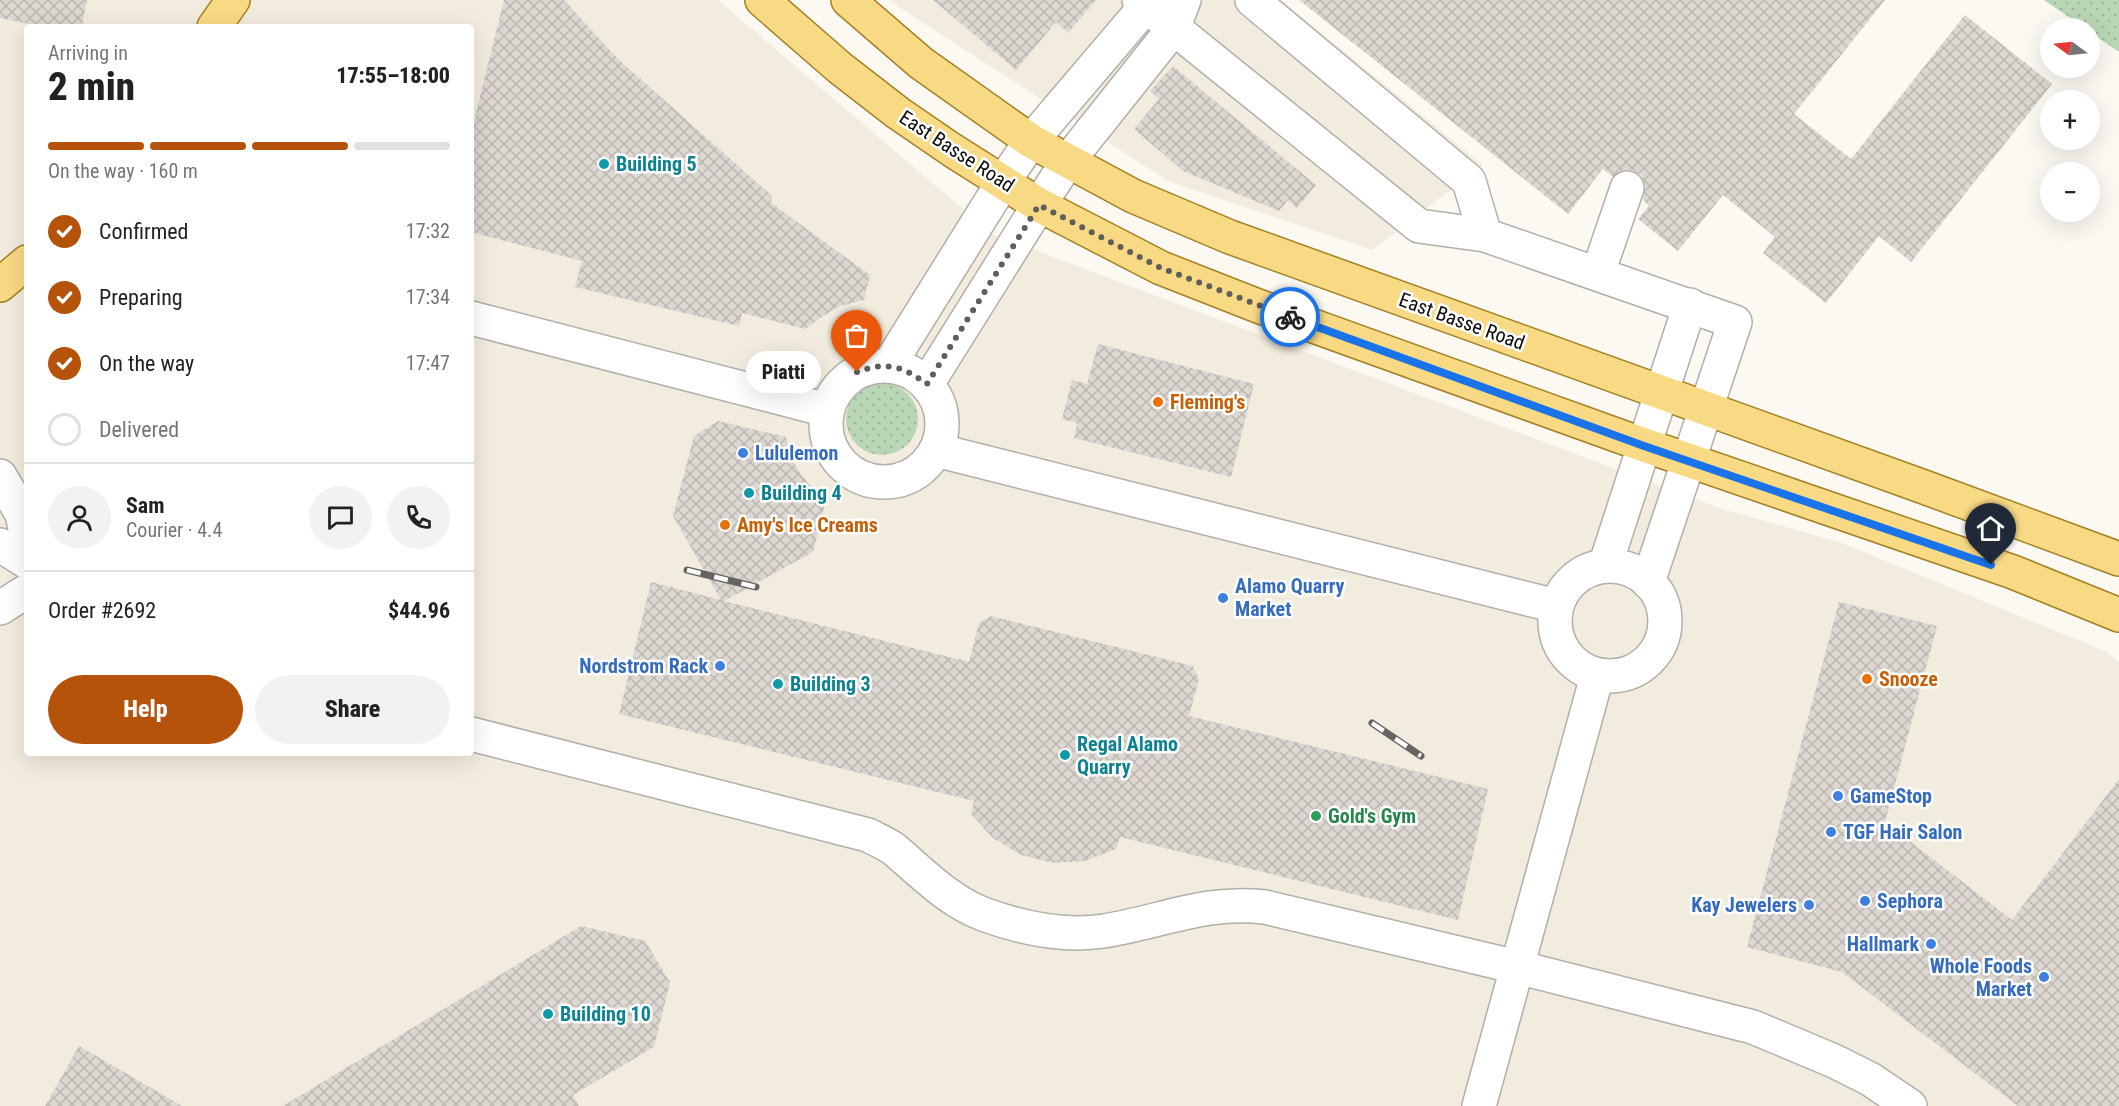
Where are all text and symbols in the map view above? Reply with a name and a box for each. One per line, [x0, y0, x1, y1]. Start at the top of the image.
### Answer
north arrow [2040, 18, 2100, 78]
map controls [2040, 18, 2100, 222]
text: Arriving in [48, 41, 128, 65]
text: 17:55–18:00 [336, 63, 450, 88]
text: 2 min [48, 64, 135, 110]
button: + [2040, 90, 2100, 150]
street label: East Basse Road [895, 105, 1019, 197]
place label: Building 5 [616, 152, 697, 176]
marker: Building 5 [597, 157, 611, 171]
text: On the way · 160 m [48, 159, 198, 183]
button: − [2040, 162, 2100, 222]
icon: check [48, 215, 81, 248]
text: Confirmed [99, 219, 188, 244]
text: 17:32 [406, 219, 450, 243]
icon: check [48, 281, 81, 314]
text: Preparing [99, 285, 183, 310]
text: 17:34 [406, 285, 450, 309]
courier [1260, 287, 1320, 347]
street label: East Basse Road [1396, 287, 1528, 355]
icon: bike [1274, 301, 1307, 334]
pin [831, 310, 882, 372]
icon: bag [840, 319, 873, 352]
icon: check [48, 347, 81, 380]
text: On the way [99, 351, 194, 376]
text: 17:47 [406, 351, 450, 375]
callout: Piatti [746, 351, 821, 393]
text: Piatti [762, 360, 805, 384]
place label: Fleming's [1170, 390, 1245, 414]
marker: Fleming's [1151, 395, 1165, 409]
text: Delivered [99, 417, 179, 442]
place label: Lululemon [755, 441, 838, 465]
marker: Lululemon [736, 446, 750, 460]
place label: Building 4 [761, 481, 842, 505]
button: person [48, 486, 111, 549]
button: chat [309, 486, 372, 549]
button: phone [387, 486, 450, 549]
marker: Building 4 [742, 486, 756, 500]
text: Sam [126, 493, 165, 518]
pin [1965, 503, 2016, 565]
icon: home [1974, 512, 2007, 545]
place label: Amy's Ice Creams [737, 513, 878, 537]
text: Courier · 4.4 [126, 518, 222, 542]
marker: Amy's Ice Creams [718, 518, 732, 532]
place label: Alamo Quarry Market [1235, 574, 1345, 621]
marker: Alamo Quarry Market [1216, 591, 1230, 605]
text: Order #2692 [48, 598, 156, 623]
text: $44.96 [388, 598, 450, 623]
place label: Nordstrom Rack [579, 654, 708, 678]
marker: Nordstrom Rack [713, 659, 727, 673]
place label: Snooze [1879, 667, 1938, 691]
place label: Building 3 [790, 672, 871, 696]
marker: Snooze [1860, 672, 1874, 686]
button: Help [48, 675, 243, 744]
button: Share [255, 675, 450, 744]
marker: Building 3 [771, 677, 785, 691]
place label: Regal Alamo Quarry [1077, 732, 1178, 779]
marker: Regal Alamo Quarry [1058, 748, 1072, 762]
place label: GameStop [1850, 784, 1932, 808]
marker: GameStop [1831, 789, 1845, 803]
place label: Gold's Gym [1328, 804, 1416, 828]
marker: Gold's Gym [1309, 809, 1323, 823]
place label: TGF Hair Salon [1843, 820, 1962, 844]
marker: TGF Hair Salon [1824, 825, 1838, 839]
place label: Sephora [1877, 889, 1943, 913]
place label: Kay Jewelers [1691, 893, 1797, 917]
marker: Sephora [1858, 894, 1872, 908]
marker: Kay Jewelers [1802, 898, 1816, 912]
place label: Hallmark [1847, 932, 1919, 956]
marker: Hallmark [1924, 937, 1938, 951]
place label: Whole Foods Market [1930, 954, 2032, 1001]
marker: Whole Foods Market [2037, 970, 2051, 984]
place label: Building 10 [560, 1002, 651, 1026]
marker: Building 10 [541, 1007, 555, 1021]

